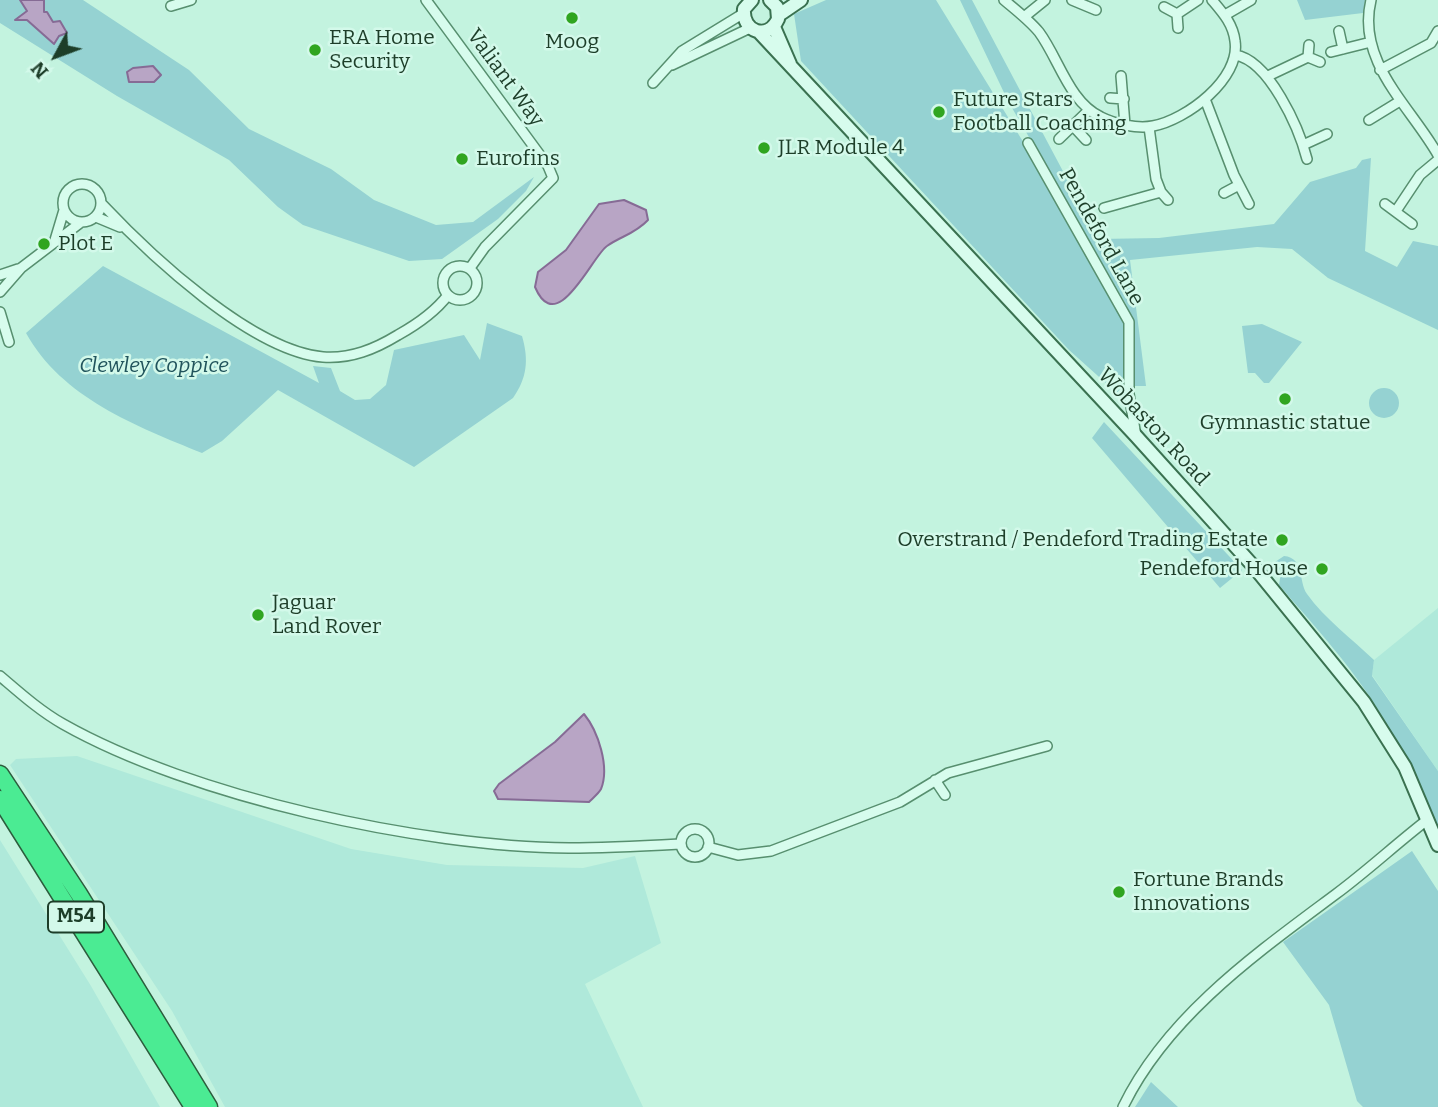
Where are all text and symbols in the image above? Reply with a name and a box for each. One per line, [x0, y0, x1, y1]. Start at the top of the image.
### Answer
marker: Moog [564, 10, 580, 26]
north arrow [21, 21, 91, 91]
street label: Valiant Way [461, 24, 549, 132]
place label: ERA Home Security [329, 25, 435, 75]
place label: Moog [545, 29, 599, 55]
marker: ERA Home Security [307, 42, 323, 58]
text: N [26, 57, 53, 83]
place label: Future Stars Football Coaching [953, 87, 1127, 137]
marker: Future Stars Football Coaching [931, 104, 947, 120]
place label: JLR Module 4 [778, 135, 904, 161]
marker: JLR Module 4 [756, 140, 772, 156]
place label: Eurofins [476, 146, 560, 172]
marker: Eurofins [454, 151, 470, 167]
street label: Pendeford Lane [1053, 164, 1149, 310]
place label: Plot E [58, 231, 113, 257]
marker: Plot E [36, 236, 52, 252]
park label: Clewley Coppice [79, 353, 229, 379]
street label: Wobaston Road [1092, 363, 1214, 491]
marker: Gymnastic statue [1277, 391, 1293, 407]
place label: Gymnastic statue [1200, 410, 1370, 436]
place label: Overstrand / Pendeford Trading Estate [897, 527, 1268, 553]
marker: Overstrand / Pendeford Trading Estate [1274, 532, 1290, 548]
place label: Pendeford House [1140, 556, 1308, 582]
marker: Pendeford House [1314, 561, 1330, 577]
place label: Jaguar Land Rover [272, 590, 381, 640]
marker: Jaguar Land Rover [250, 607, 266, 623]
place label: Fortune Brands Innovations [1133, 867, 1284, 917]
marker: Fortune Brands Innovations [1111, 884, 1127, 900]
road number: M54 [48, 902, 104, 932]

